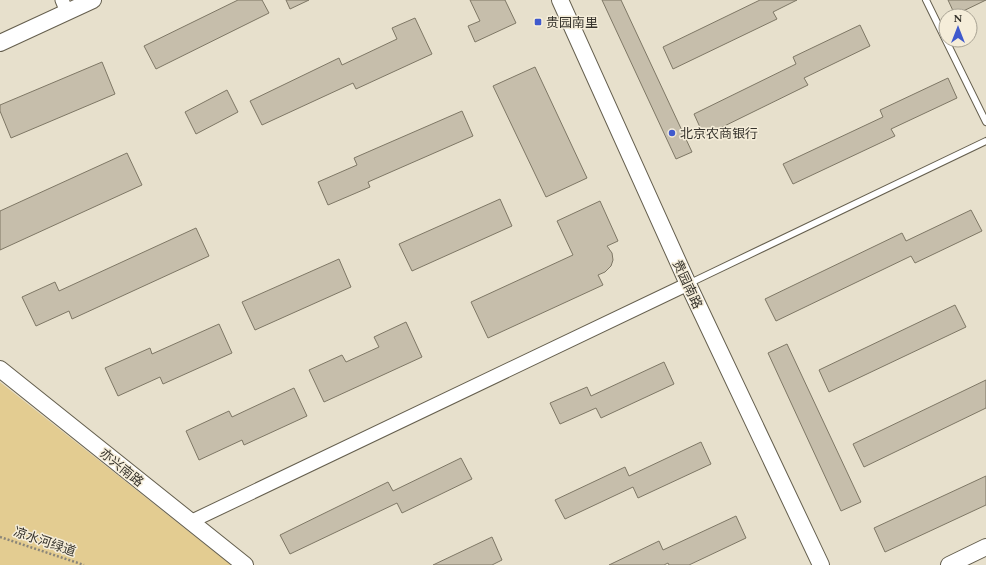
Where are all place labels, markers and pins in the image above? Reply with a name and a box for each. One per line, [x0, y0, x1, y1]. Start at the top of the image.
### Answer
place label: 贵园南里 [546, 13, 598, 33]
marker: 贵园南里 [533, 17, 543, 27]
place label: 北京农商银行 [680, 124, 758, 144]
marker: 北京农商银行 [667, 128, 677, 138]

